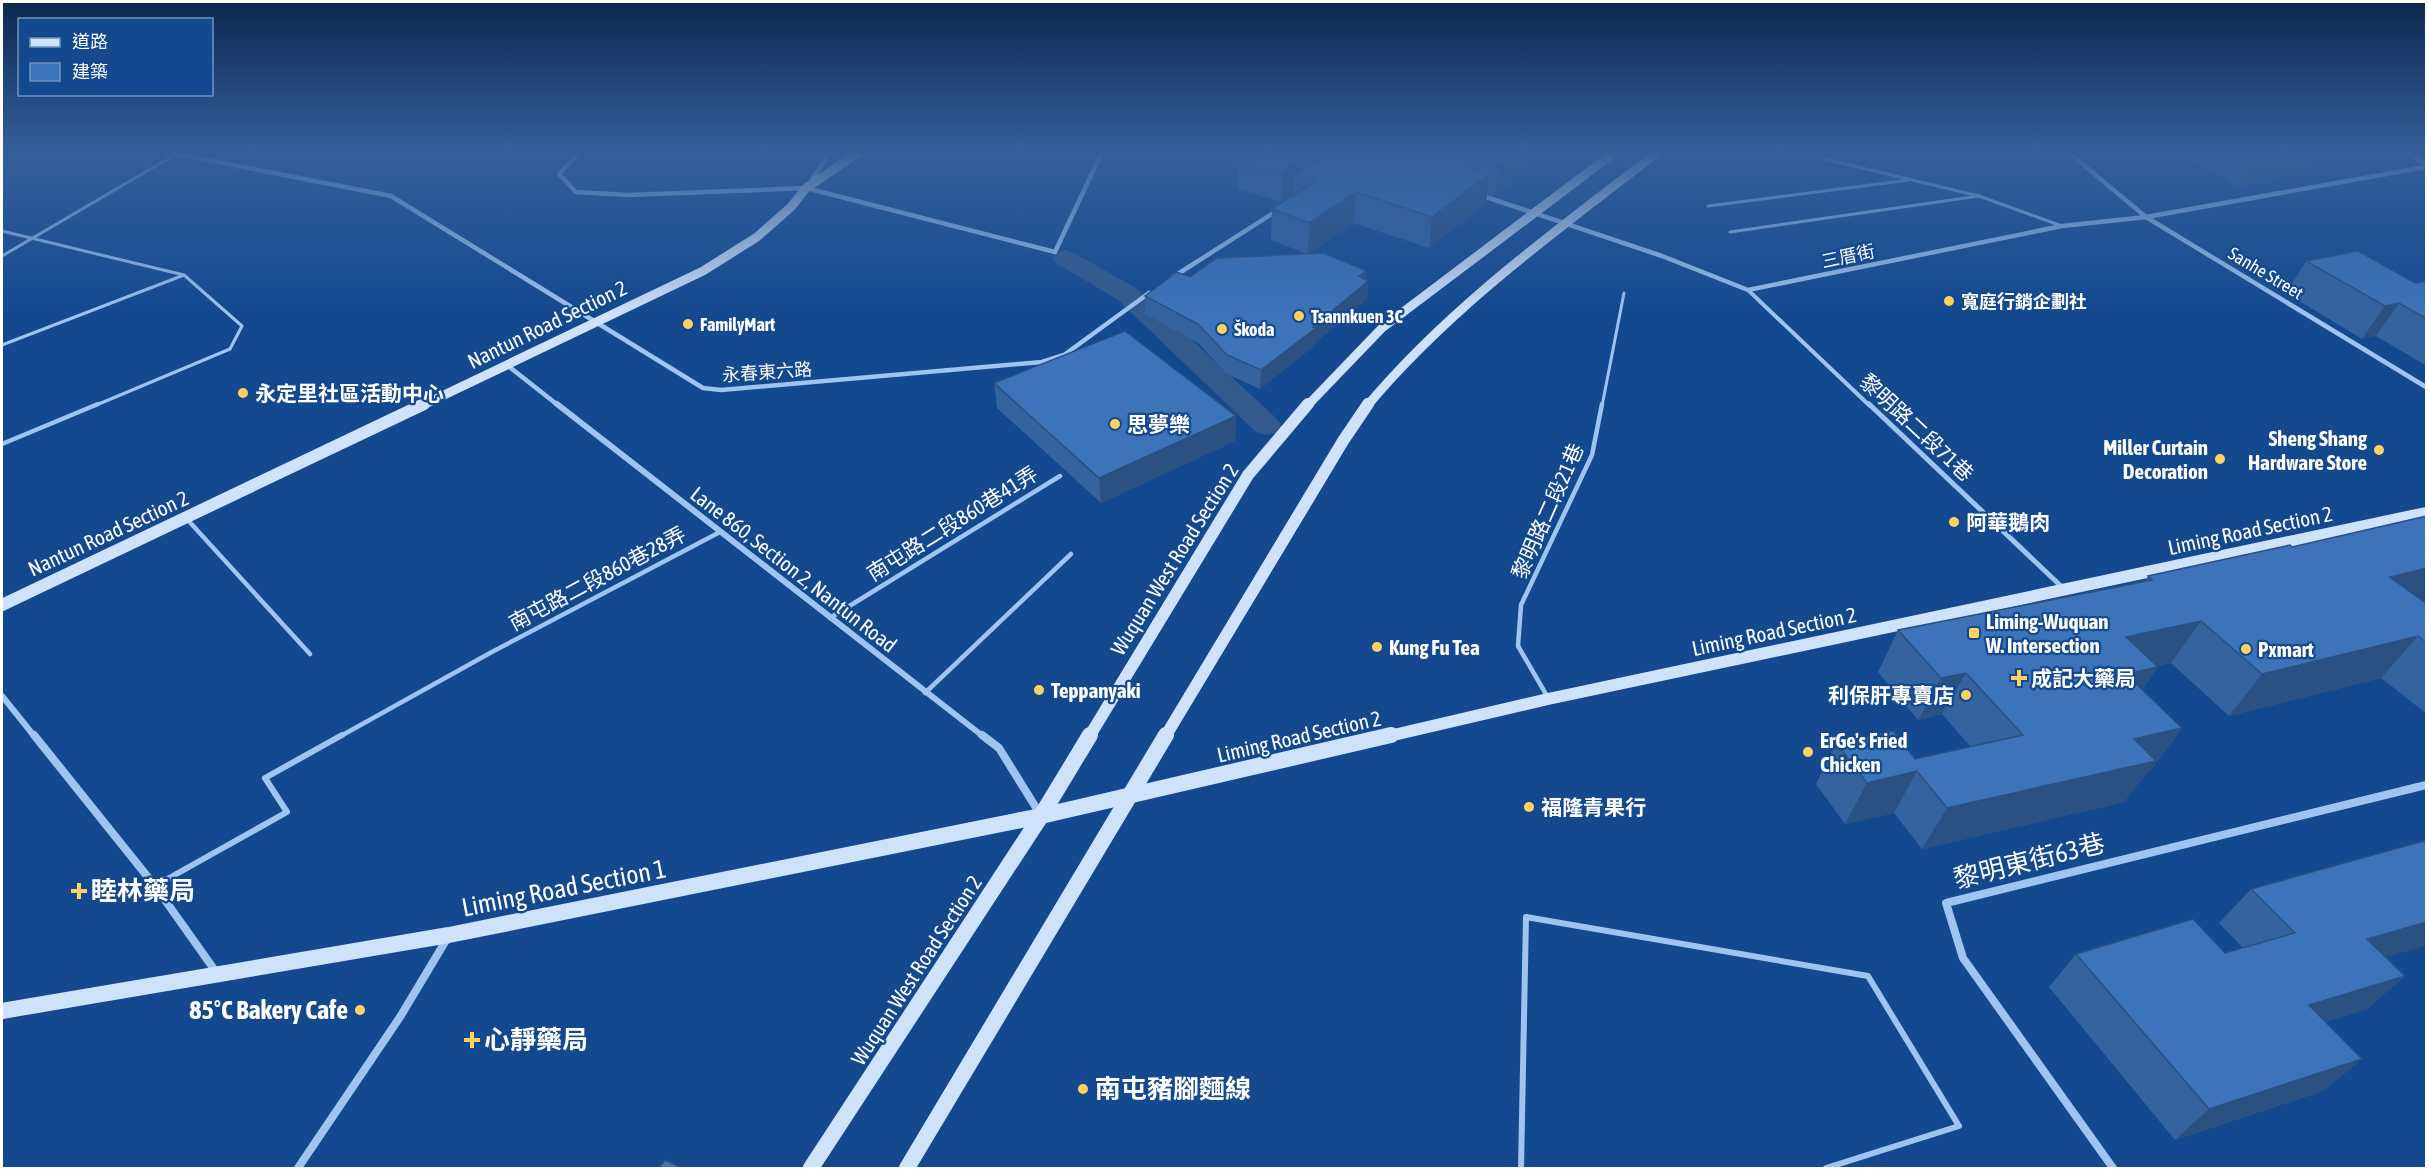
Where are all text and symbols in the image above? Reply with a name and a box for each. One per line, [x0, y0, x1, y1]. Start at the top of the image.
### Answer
legend [18, 18, 213, 96]
text: 道路 [72, 31, 108, 52]
text: 建築 [72, 61, 108, 82]
street label: 三厝街 [1819, 240, 1877, 272]
street label: Sanhe Street [2225, 242, 2307, 304]
street label: Nantun Road Section 2 [463, 275, 631, 373]
place label: 寬庭行銷企劃社 [1961, 291, 2087, 312]
marker: 寬庭行銷企劃社 [1942, 294, 1956, 308]
place label: Tsannkuen 3C [1311, 306, 1403, 327]
marker: Tsannkuen 3C [1292, 309, 1306, 323]
place label: FamilyMart [700, 314, 776, 335]
marker: FamilyMart [681, 317, 695, 331]
place label: Škoda [1234, 319, 1274, 340]
marker: Škoda [1215, 322, 1229, 336]
street label: 永春東六路 [721, 358, 813, 386]
street label: 黎明路二段71巷 [1856, 369, 1978, 485]
place label: 永定里社區活動中心 [255, 381, 444, 405]
marker: 永定里社區活動中心 [236, 386, 250, 400]
place label: 思夢樂 [1127, 412, 1190, 436]
marker: 思夢樂 [1108, 417, 1122, 431]
place label: Sheng Shang Hardware Store [2248, 426, 2368, 474]
place label: Miller Curtain Decoration [2103, 435, 2208, 483]
street label: 黎明路二段21巷 [1506, 440, 1588, 582]
marker: Sheng Shang Hardware Store [2372, 443, 2386, 457]
marker: Miller Curtain Decoration [2213, 452, 2227, 466]
street label: Wuquan West Road Section 2 [1105, 459, 1243, 659]
street label: 南屯路二段860巷41弄 [862, 461, 1042, 585]
street label: Lane 860, Section 2, Nantun Road [686, 481, 902, 657]
street label: Nantun Road Section 2 [24, 485, 192, 581]
street label: Liming Road Section 2 [2166, 501, 2334, 559]
place label: 阿華鵝肉 [1966, 510, 2050, 534]
marker: 阿華鵝肉 [1947, 515, 1961, 529]
street label: 南屯路二段860巷28弄 [505, 521, 689, 635]
street label: Liming Road Section 2 [1690, 602, 1858, 660]
place label: Liming-Wuquan W. Intersection [1985, 609, 2108, 657]
marker: Liming-Wuquan W. Intersection [1967, 626, 1981, 640]
place label: Kung Fu Tea [1389, 635, 1480, 659]
place label: Pxmart [2258, 637, 2314, 661]
marker: Kung Fu Tea [1370, 640, 1384, 654]
marker: Pxmart [2239, 642, 2253, 656]
place label: 成記大藥局 [2031, 666, 2136, 690]
marker: 成記大藥局 [2012, 671, 2026, 685]
place label: Teppanyaki [1051, 678, 1141, 702]
marker: Teppanyaki [1032, 683, 1046, 697]
place label: 利保肝專賣店 [1828, 683, 1954, 707]
marker: 利保肝專賣店 [1959, 688, 1973, 702]
street label: Liming Road Section 2 [1215, 705, 1383, 767]
place label: ErGe's Fried Chicken [1820, 728, 1907, 776]
marker: ErGe's Fried Chicken [1801, 745, 1815, 759]
place label: 福隆青果行 [1541, 795, 1646, 819]
marker: 福隆青果行 [1522, 800, 1536, 814]
street label: 黎明東街63巷 [1950, 828, 2108, 894]
street label: Liming Road Section 1 [459, 853, 669, 923]
street label: Wuquan West Road Section 2 [846, 871, 986, 1069]
place label: 睦林藥局 [91, 876, 195, 906]
marker: 睦林藥局 [72, 884, 86, 898]
place label: 85°C Bakery Cafe [189, 995, 348, 1025]
marker: 85°C Bakery Cafe [353, 1003, 367, 1017]
place label: 心靜藥局 [484, 1025, 588, 1055]
marker: 心靜藥局 [465, 1033, 479, 1047]
place label: 南屯豬腳麵線 [1095, 1074, 1251, 1104]
marker: 南屯豬腳麵線 [1076, 1082, 1090, 1096]

